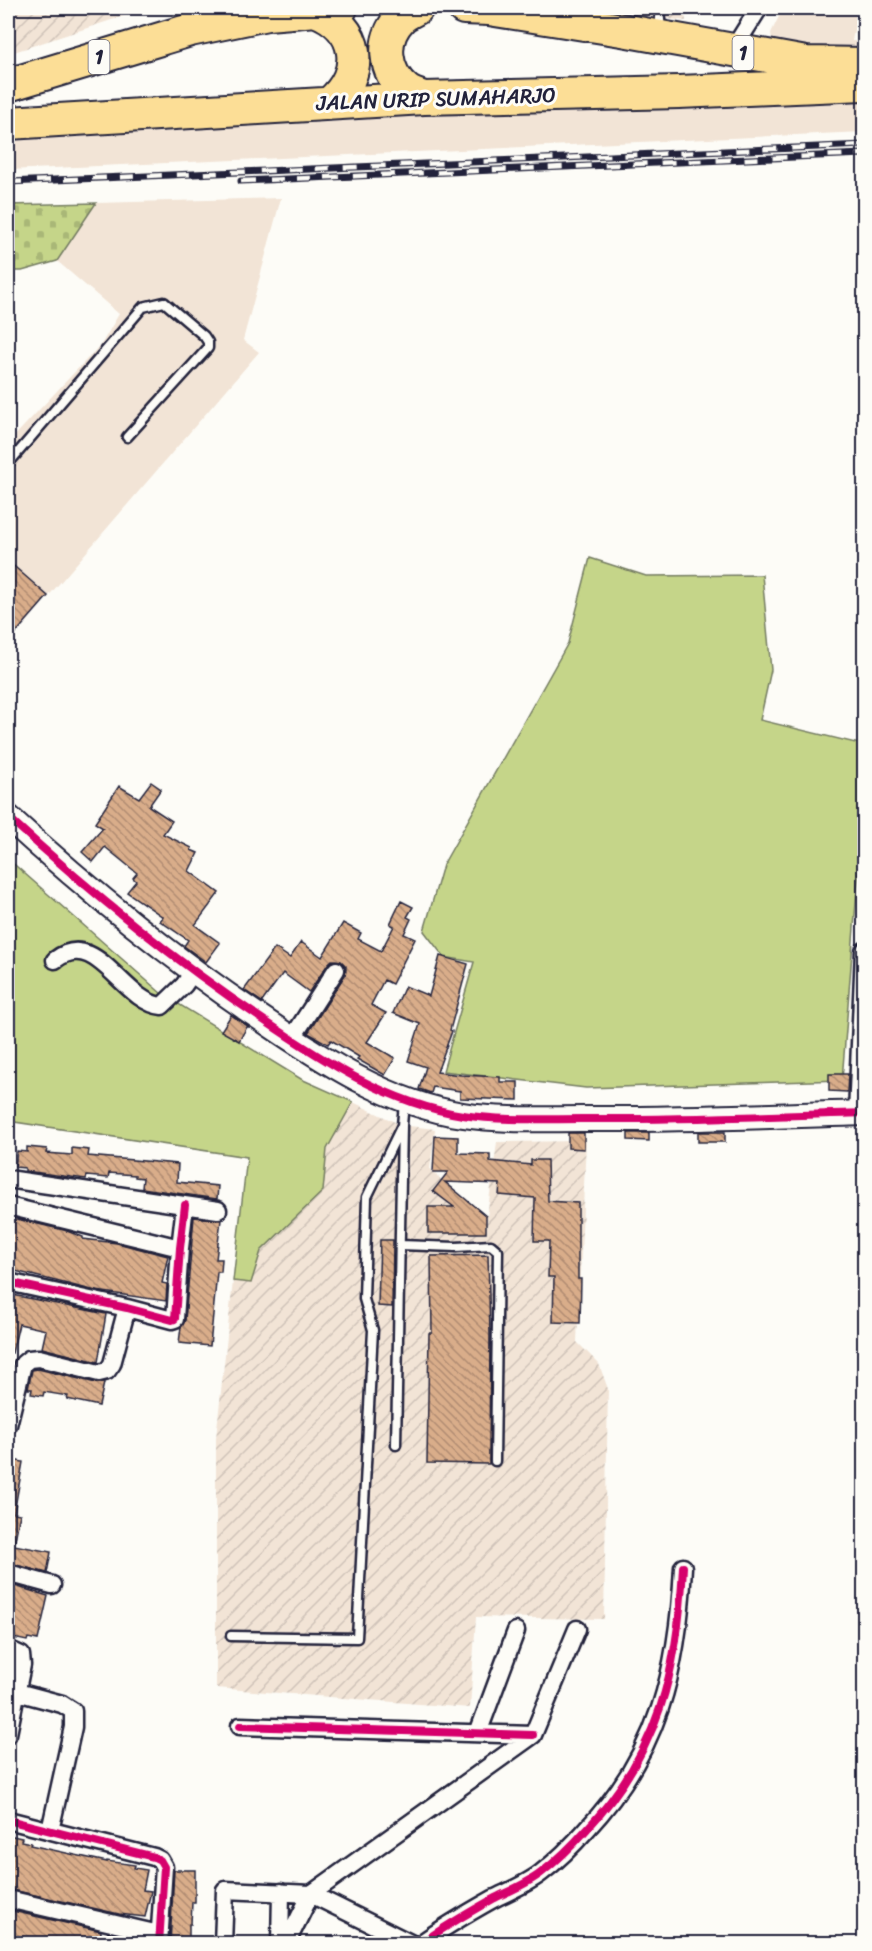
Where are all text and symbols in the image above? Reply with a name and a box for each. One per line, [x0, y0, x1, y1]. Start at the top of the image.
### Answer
road number: 1 [732, 36, 754, 70]
road number: 1 [88, 40, 110, 74]
street label: JALAN URIP SUMAHARJO [315, 76, 556, 122]

